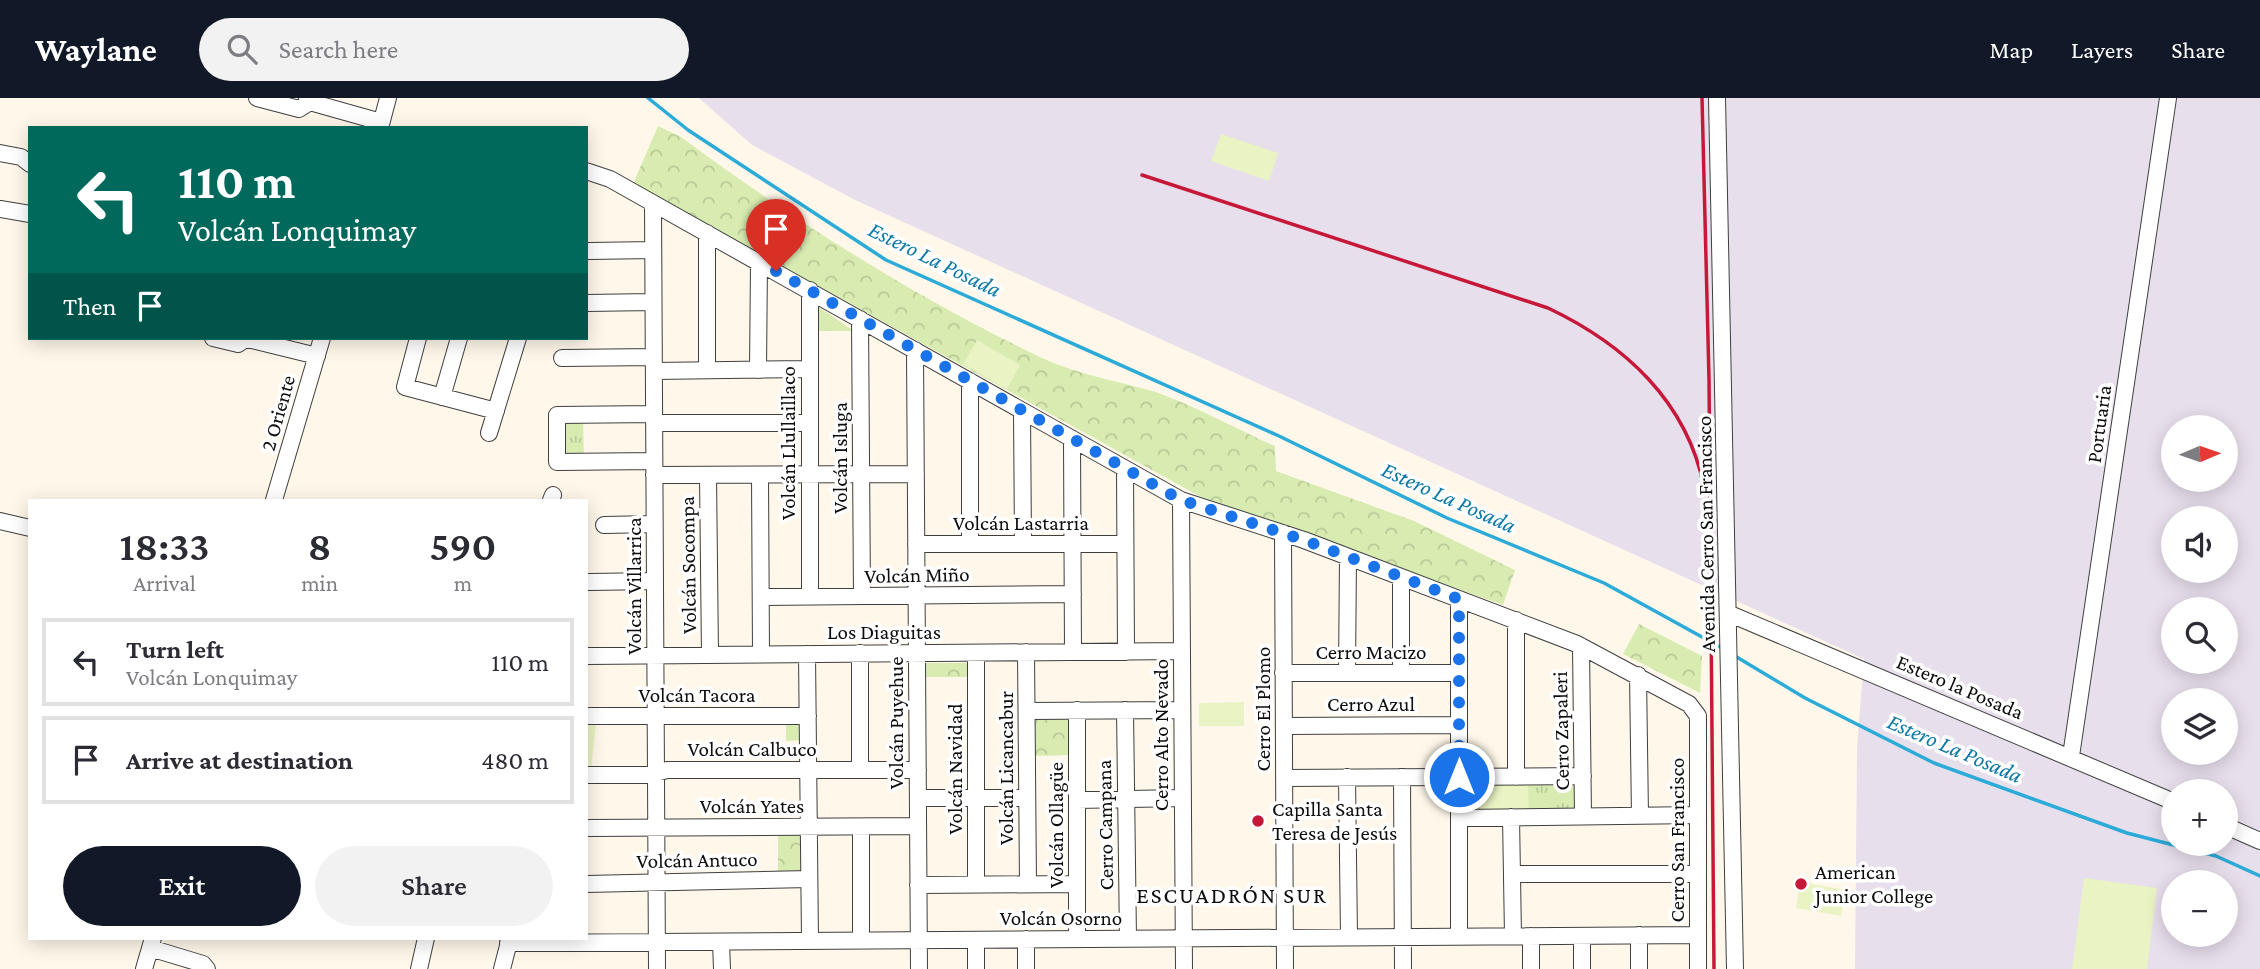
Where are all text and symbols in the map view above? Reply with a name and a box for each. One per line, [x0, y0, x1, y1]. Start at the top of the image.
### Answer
search box [199, 18, 689, 81]
icon: search [223, 30, 261, 68]
text: Waylane [35, 31, 157, 68]
text: Search here [279, 35, 398, 64]
text: Map [1989, 36, 2033, 63]
text: Layers [2071, 36, 2133, 63]
text: Share [2171, 36, 2225, 63]
icon: left [63, 154, 154, 245]
text: 110 m [178, 154, 295, 209]
pin [746, 199, 806, 271]
icon: arrive [757, 210, 795, 248]
text: Volcán Lonquimay [178, 212, 416, 248]
water label: Estero La Posada [865, 216, 1005, 302]
icon: arrive [131, 287, 169, 325]
text: Then [63, 292, 117, 321]
street label: Volcán Llullaillaco [776, 366, 800, 520]
street label: 2 Oriente [256, 372, 300, 454]
street label: Portuaria [2082, 383, 2116, 465]
street label: Volcán Isluga [828, 402, 852, 514]
north arrow [2161, 415, 2238, 492]
map controls [2161, 415, 2238, 947]
street label: Avenida Cerro San Francisco [1692, 416, 1720, 652]
water label: Estero La Posada [1378, 456, 1520, 538]
street label: Volcán Socompa [675, 496, 701, 634]
button: sound [2161, 506, 2238, 583]
street label: Volcán Lastarria [953, 511, 1089, 535]
street label: Volcán Villarrica [622, 517, 646, 655]
text: 18:33 [120, 522, 210, 569]
text: 8 [308, 522, 331, 569]
text: 590 [430, 522, 496, 569]
street label: Volcán Miño [864, 562, 970, 588]
text: Arrival [133, 570, 196, 596]
text: min [301, 570, 338, 596]
text: m [454, 570, 472, 596]
button: search [2161, 597, 2238, 674]
street label: Los Diaguitas [827, 620, 941, 644]
text: Turn left [126, 635, 224, 664]
street label: Cerro Macizo [1315, 640, 1427, 664]
icon: left [67, 643, 105, 681]
street label: Cerro El Plomo [1251, 647, 1275, 771]
text: 110 m [491, 648, 549, 677]
street label: Estero la Posada [1893, 649, 2027, 725]
street label: Volcán Puyehue [884, 657, 908, 789]
street label: Cerro Alto Nevado [1149, 659, 1173, 811]
text: Volcán Lonquimay [126, 664, 297, 690]
street label: Cerro Zapaleri [1548, 671, 1574, 791]
street label: Volcán Tacora [639, 683, 756, 707]
button: layers [2161, 688, 2238, 765]
street label: Volcán Licancabur [994, 690, 1018, 845]
street label: Cerro Azul [1327, 692, 1415, 716]
street label: Volcán Navidad [943, 703, 967, 835]
water label: Estero La Posada [1884, 708, 2026, 788]
street label: Volcán Calbuco [687, 737, 817, 761]
position arrow [1422, 740, 1496, 814]
icon: arrive [67, 741, 105, 779]
text: Arrive at destination [126, 746, 353, 775]
text: 480 m [481, 746, 549, 775]
street label: Cerro San Francisco [1665, 758, 1689, 922]
street label: Cerro Campana [1092, 759, 1118, 891]
street label: Volcán Ollagüe [1044, 762, 1068, 888]
button: + [2161, 779, 2238, 856]
street label: Volcán Yates [700, 794, 804, 818]
place label: Capilla Santa Teresa de Jesús [1272, 797, 1397, 845]
marker: Capilla Santa Teresa de Jesús [1250, 813, 1266, 829]
button: Exit [63, 846, 301, 926]
button: Share [315, 846, 553, 926]
street label: Volcán Antuco [636, 847, 758, 873]
place label: American Junior College [1813, 860, 1933, 908]
button: − [2161, 870, 2238, 947]
marker: American Junior College [1793, 876, 1809, 892]
district label: ESCUADRÓN SUR [1136, 882, 1328, 908]
street label: Volcán Osorno [1000, 906, 1122, 930]

